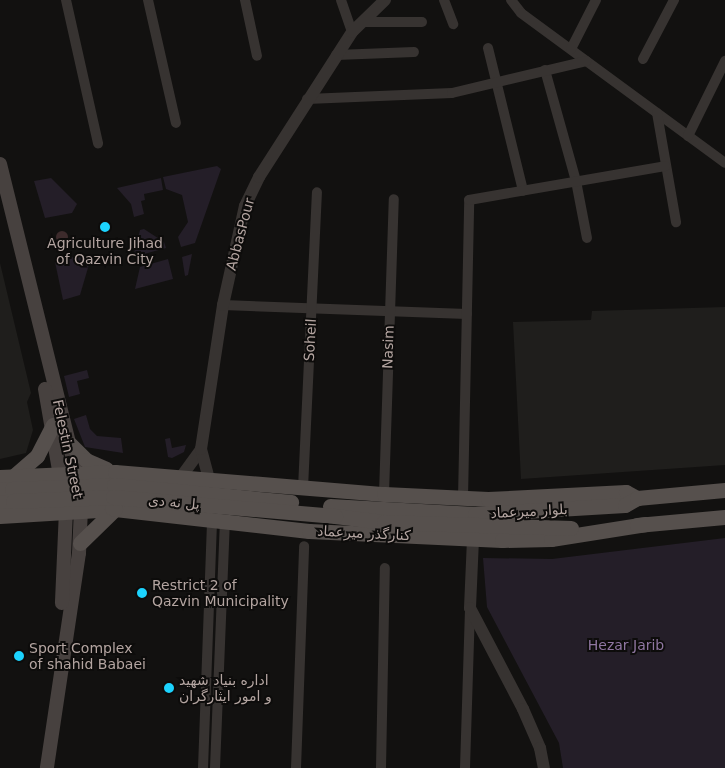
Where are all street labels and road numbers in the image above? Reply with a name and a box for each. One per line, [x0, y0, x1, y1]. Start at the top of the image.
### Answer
street label: AbbasPour [222, 196, 258, 272]
street label: Soheil [300, 318, 320, 362]
street label: Nasim [379, 325, 397, 369]
street label: Felestin Street [49, 398, 87, 500]
street label: پل نه دی [147, 491, 201, 513]
street label: بلوار میرعماد [490, 501, 568, 521]
street label: کنارگذر میرعماد [317, 522, 411, 544]

